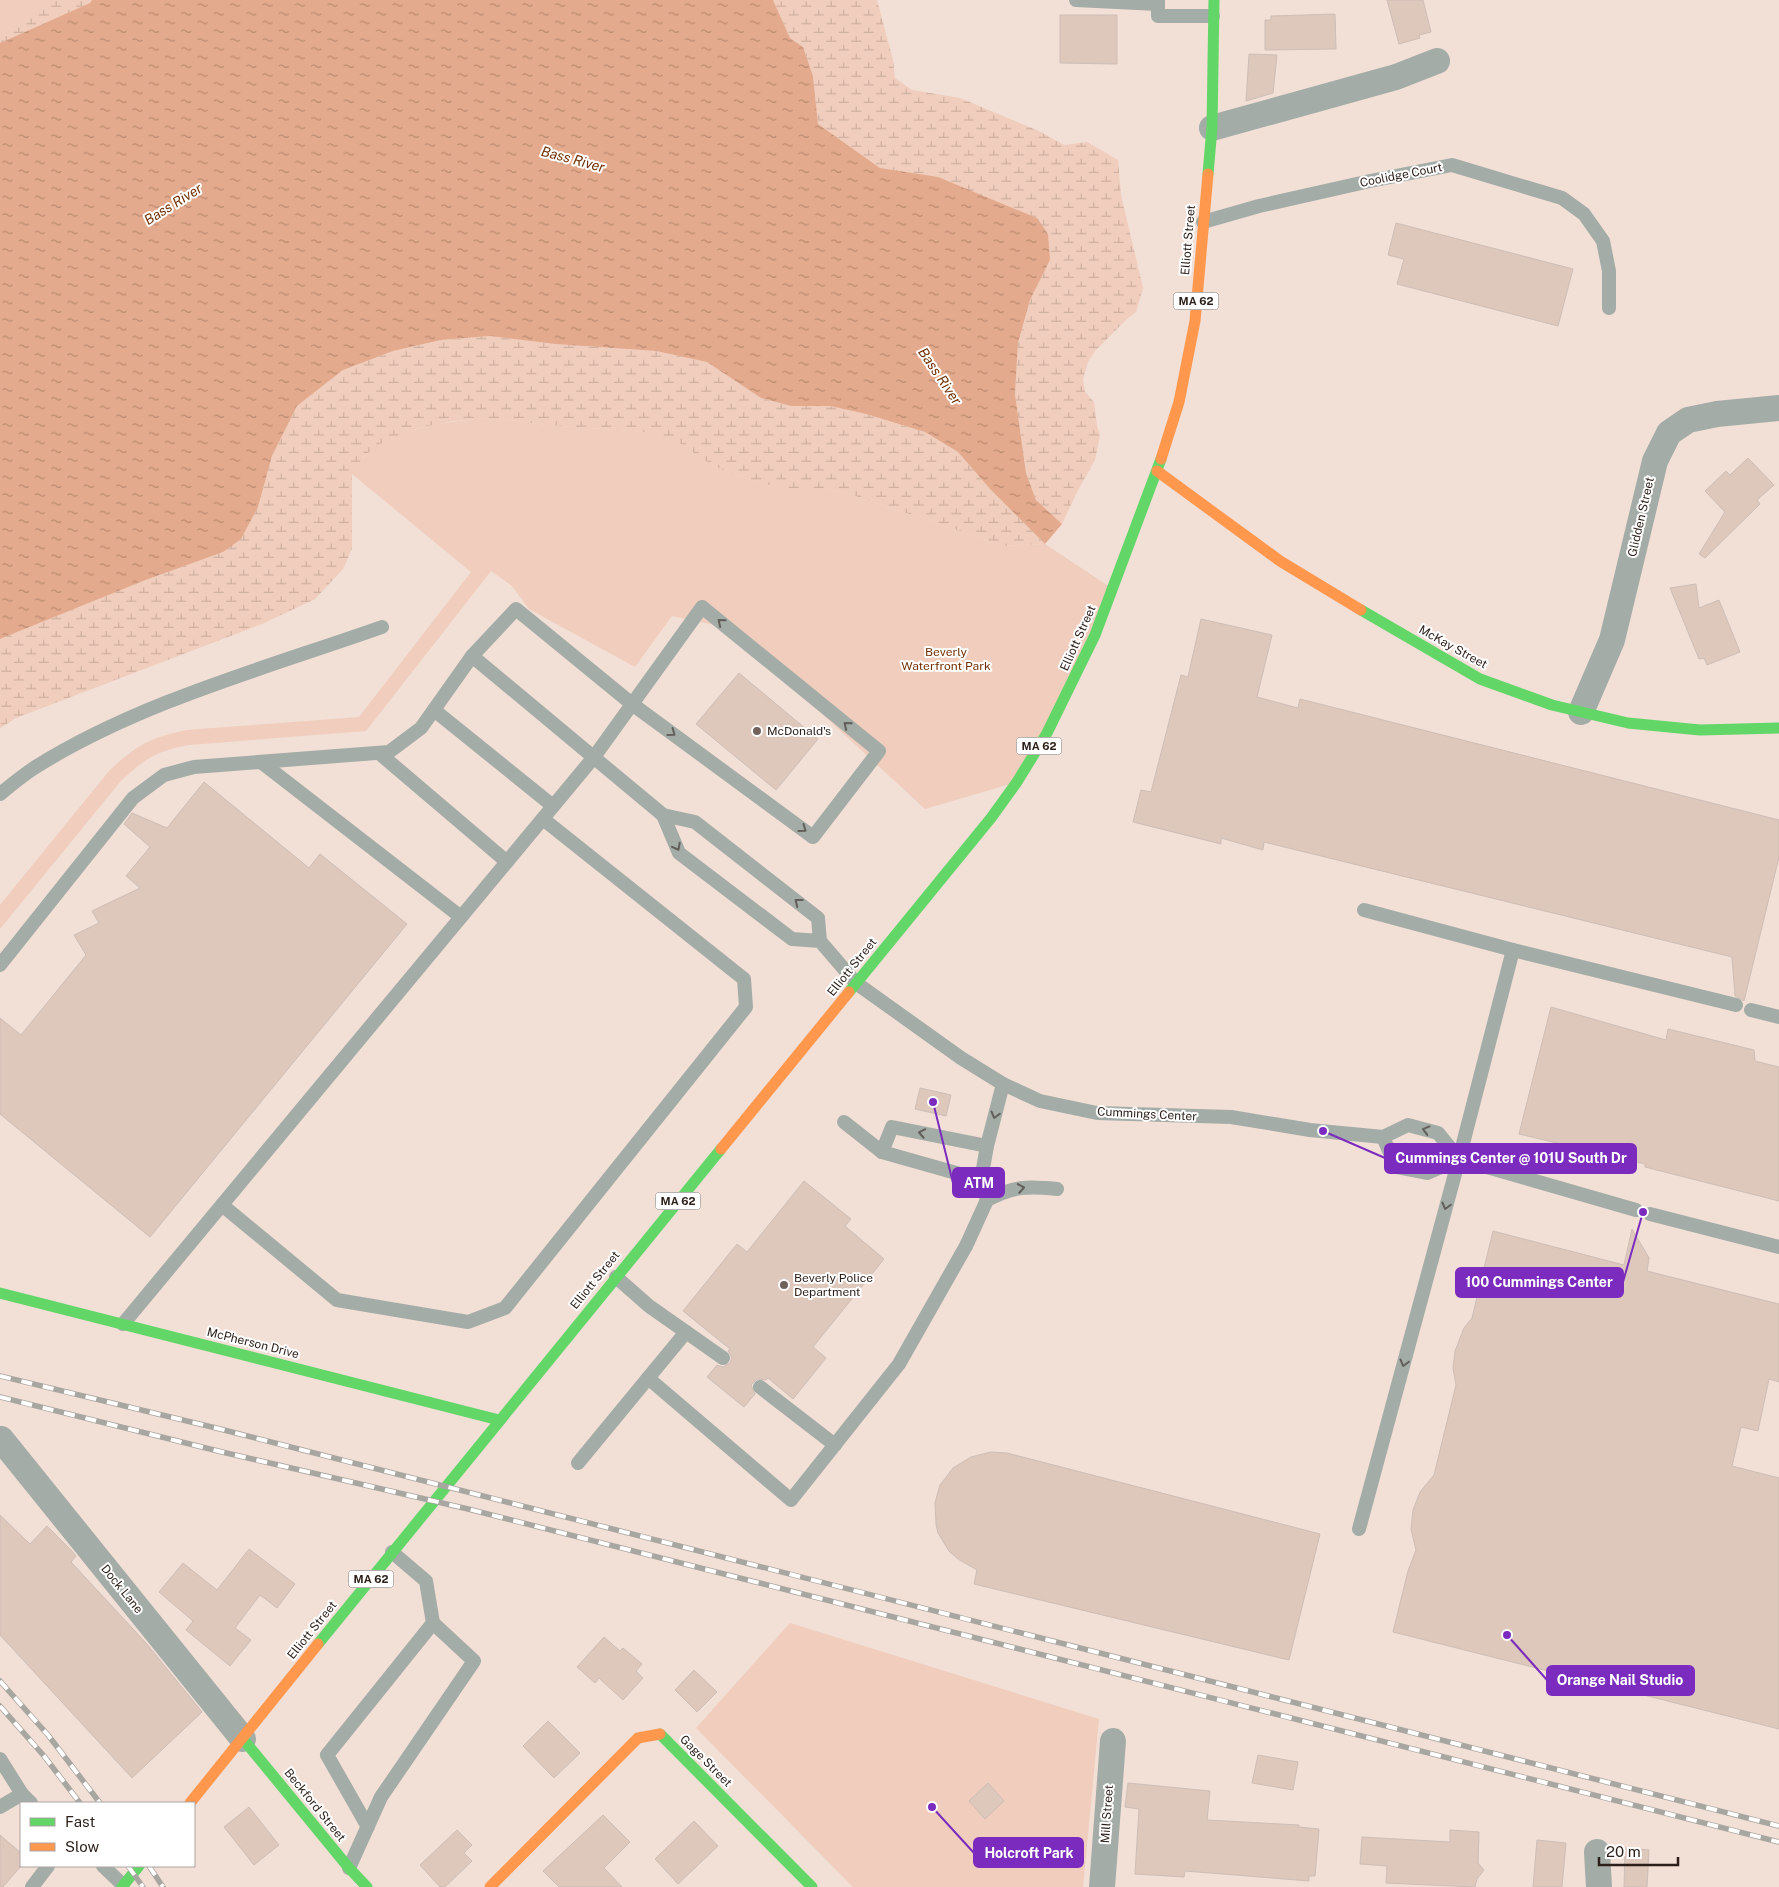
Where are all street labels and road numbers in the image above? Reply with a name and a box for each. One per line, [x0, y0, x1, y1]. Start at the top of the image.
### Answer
street label: Coolidge Court [1359, 160, 1444, 190]
street label: Elliott Street [1178, 204, 1198, 276]
road number: MA 62 [1174, 292, 1218, 310]
street label: Glidden Street [1625, 475, 1657, 558]
street label: Elliott Street [1057, 603, 1099, 673]
street label: McKay Street [1416, 622, 1490, 672]
road number: MA 62 [1016, 738, 1062, 754]
street label: Elliott Street [824, 935, 880, 999]
street label: Cummings Center [1097, 1104, 1198, 1124]
road number: MA 62 [656, 1192, 700, 1210]
street label: Elliott Street [567, 1248, 623, 1312]
street label: McPherson Drive [206, 1325, 301, 1361]
street label: Dock Lane [98, 1562, 146, 1616]
road number: MA 62 [348, 1570, 394, 1588]
street label: Elliott Street [284, 1598, 340, 1662]
street label: Gage Street [677, 1732, 735, 1790]
street label: Beckford Street [281, 1766, 349, 1844]
street label: Mill Street [1098, 1784, 1116, 1844]

